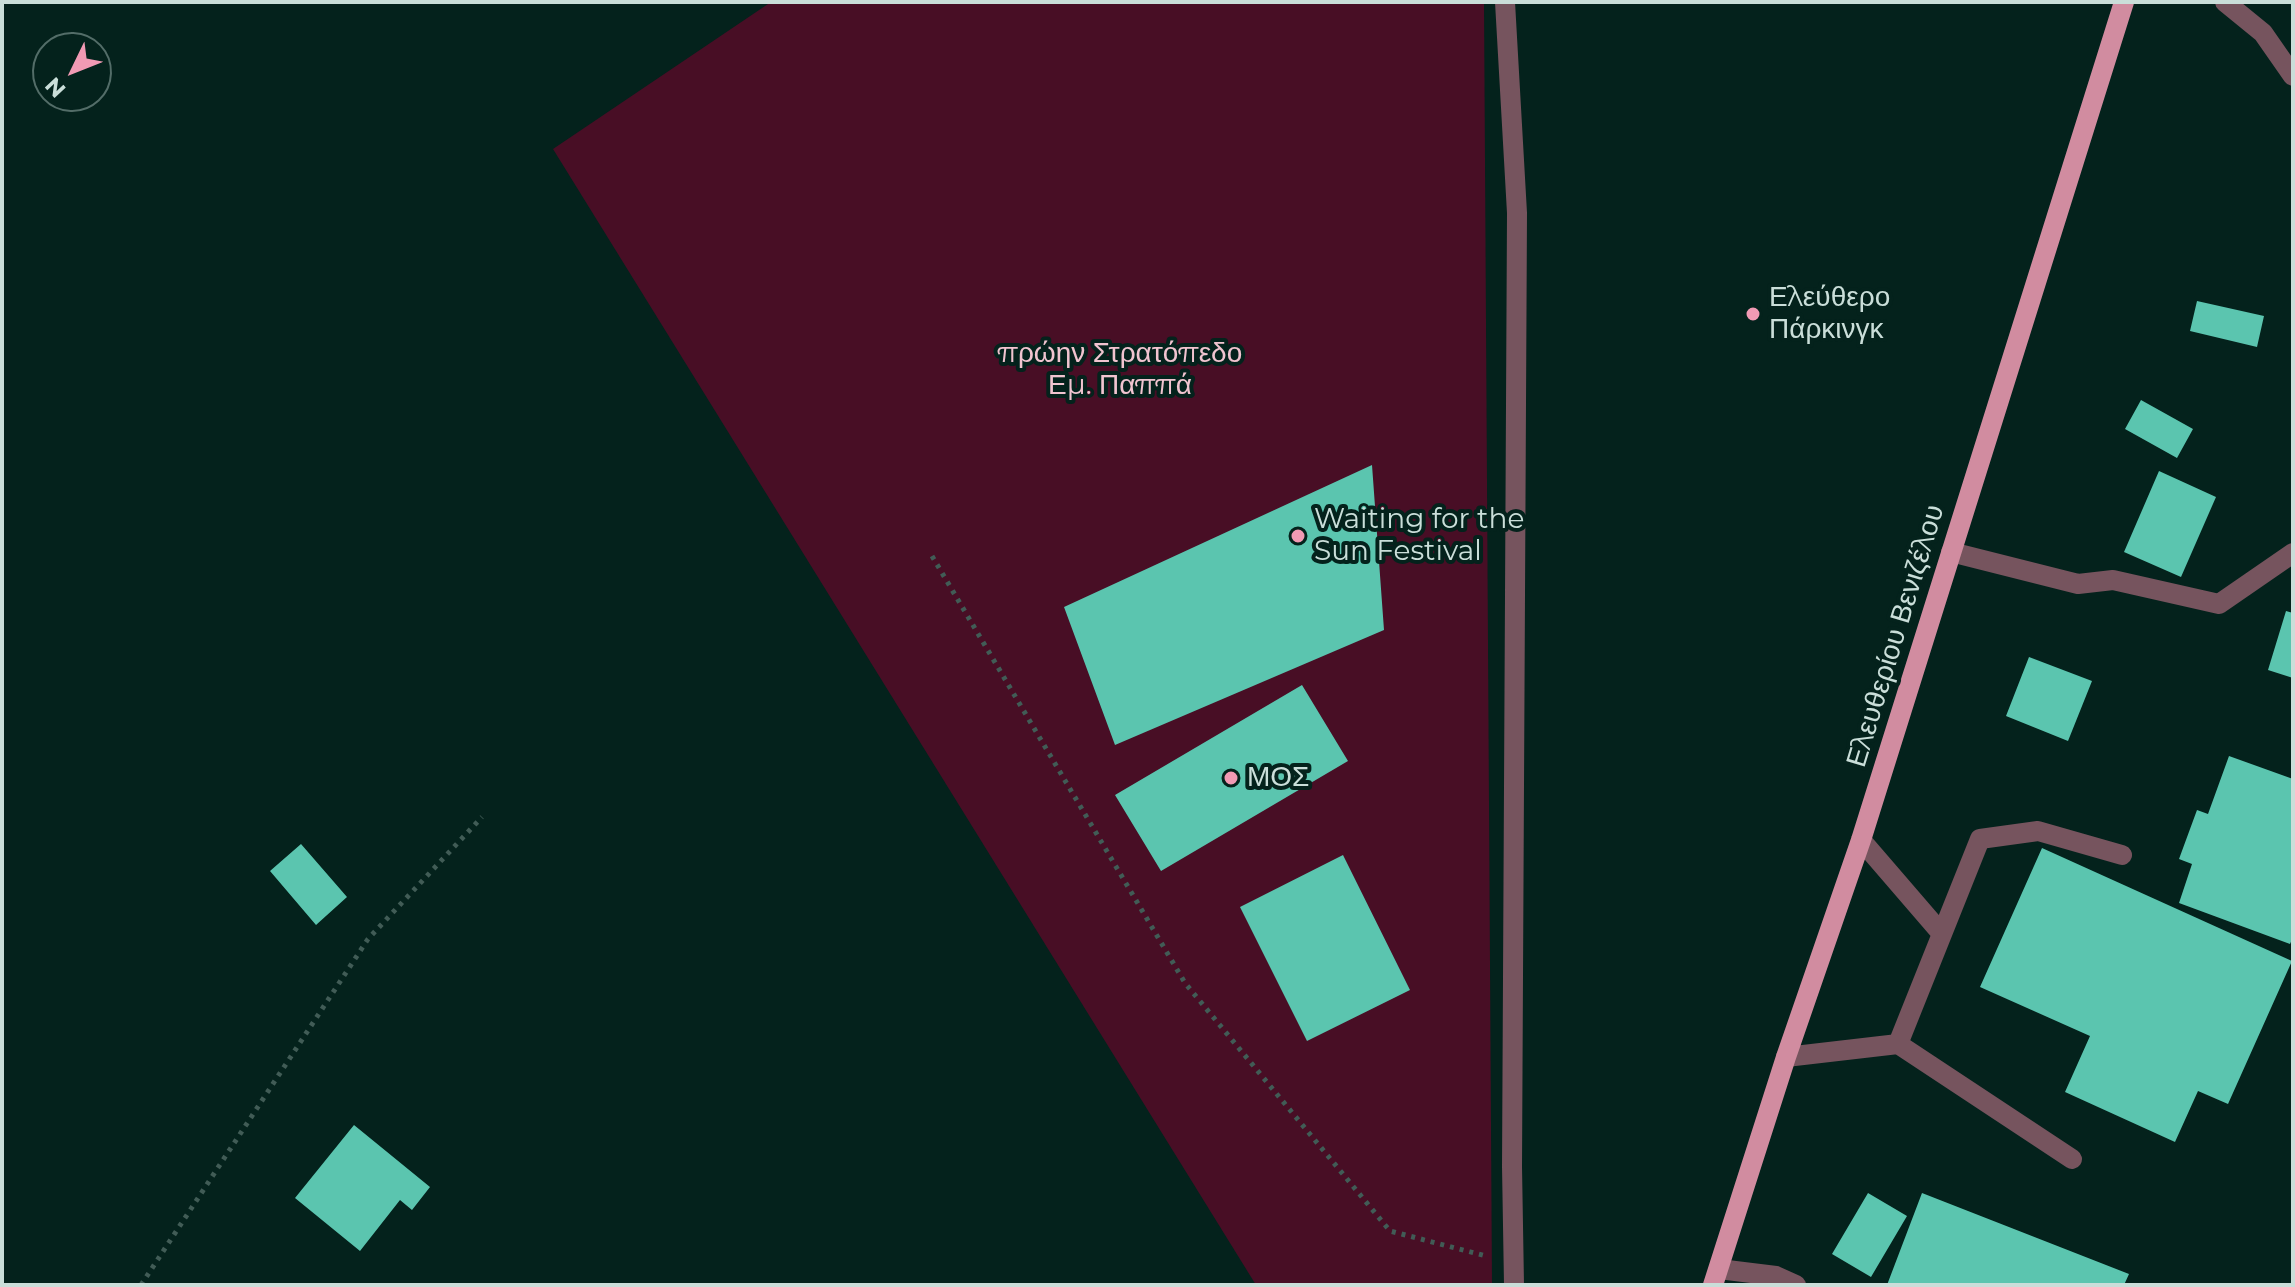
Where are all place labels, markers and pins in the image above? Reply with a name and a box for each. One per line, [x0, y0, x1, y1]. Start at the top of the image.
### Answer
place label: Ελεύθερο Πάρκινγκ [1769, 281, 1890, 347]
marker: Ελεύθερο Πάρκινγκ [1744, 305, 1762, 323]
place label: Waiting for the Sun Festival [1314, 503, 1524, 569]
marker: Waiting for the Sun Festival [1289, 527, 1307, 545]
place label: ΜΟΣ [1247, 761, 1309, 795]
marker: ΜΟΣ [1222, 769, 1240, 787]

